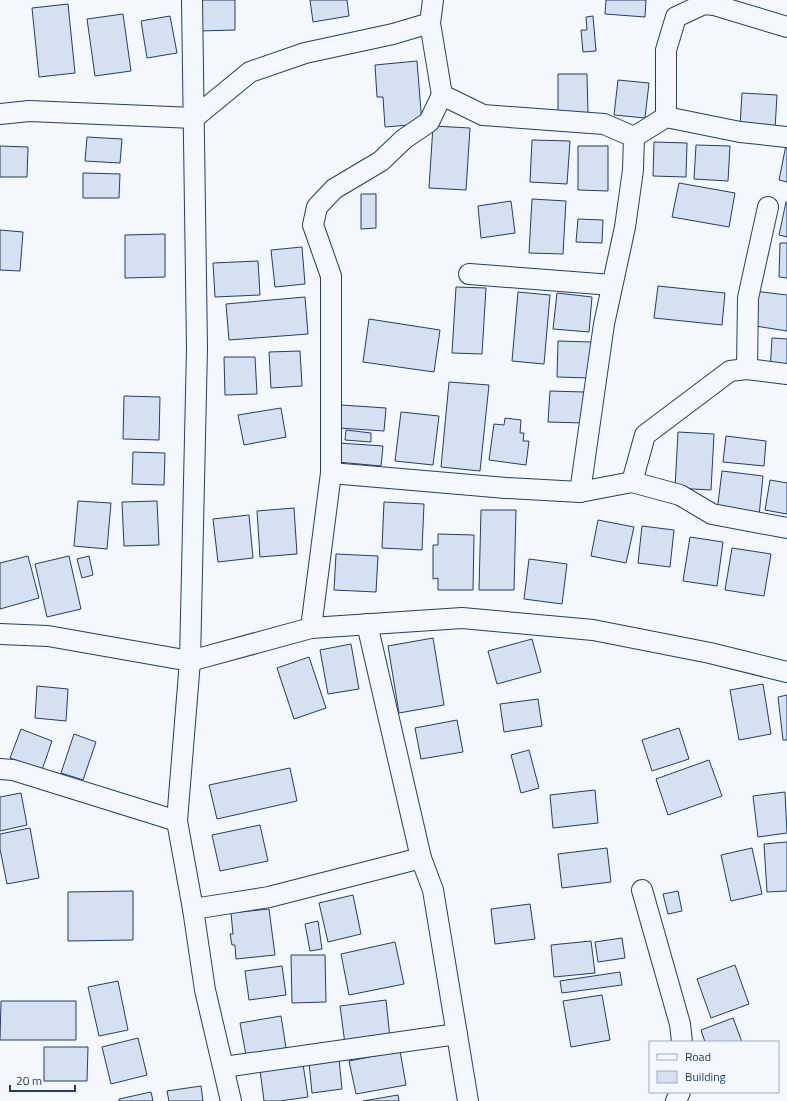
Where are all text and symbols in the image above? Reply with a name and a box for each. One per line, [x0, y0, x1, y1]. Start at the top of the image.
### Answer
legend [649, 1041, 779, 1093]
text: Road [685, 1047, 711, 1066]
scale bar [10, 1067, 75, 1093]
text: Building [685, 1067, 726, 1086]
text: 20 m [16, 1071, 42, 1090]

